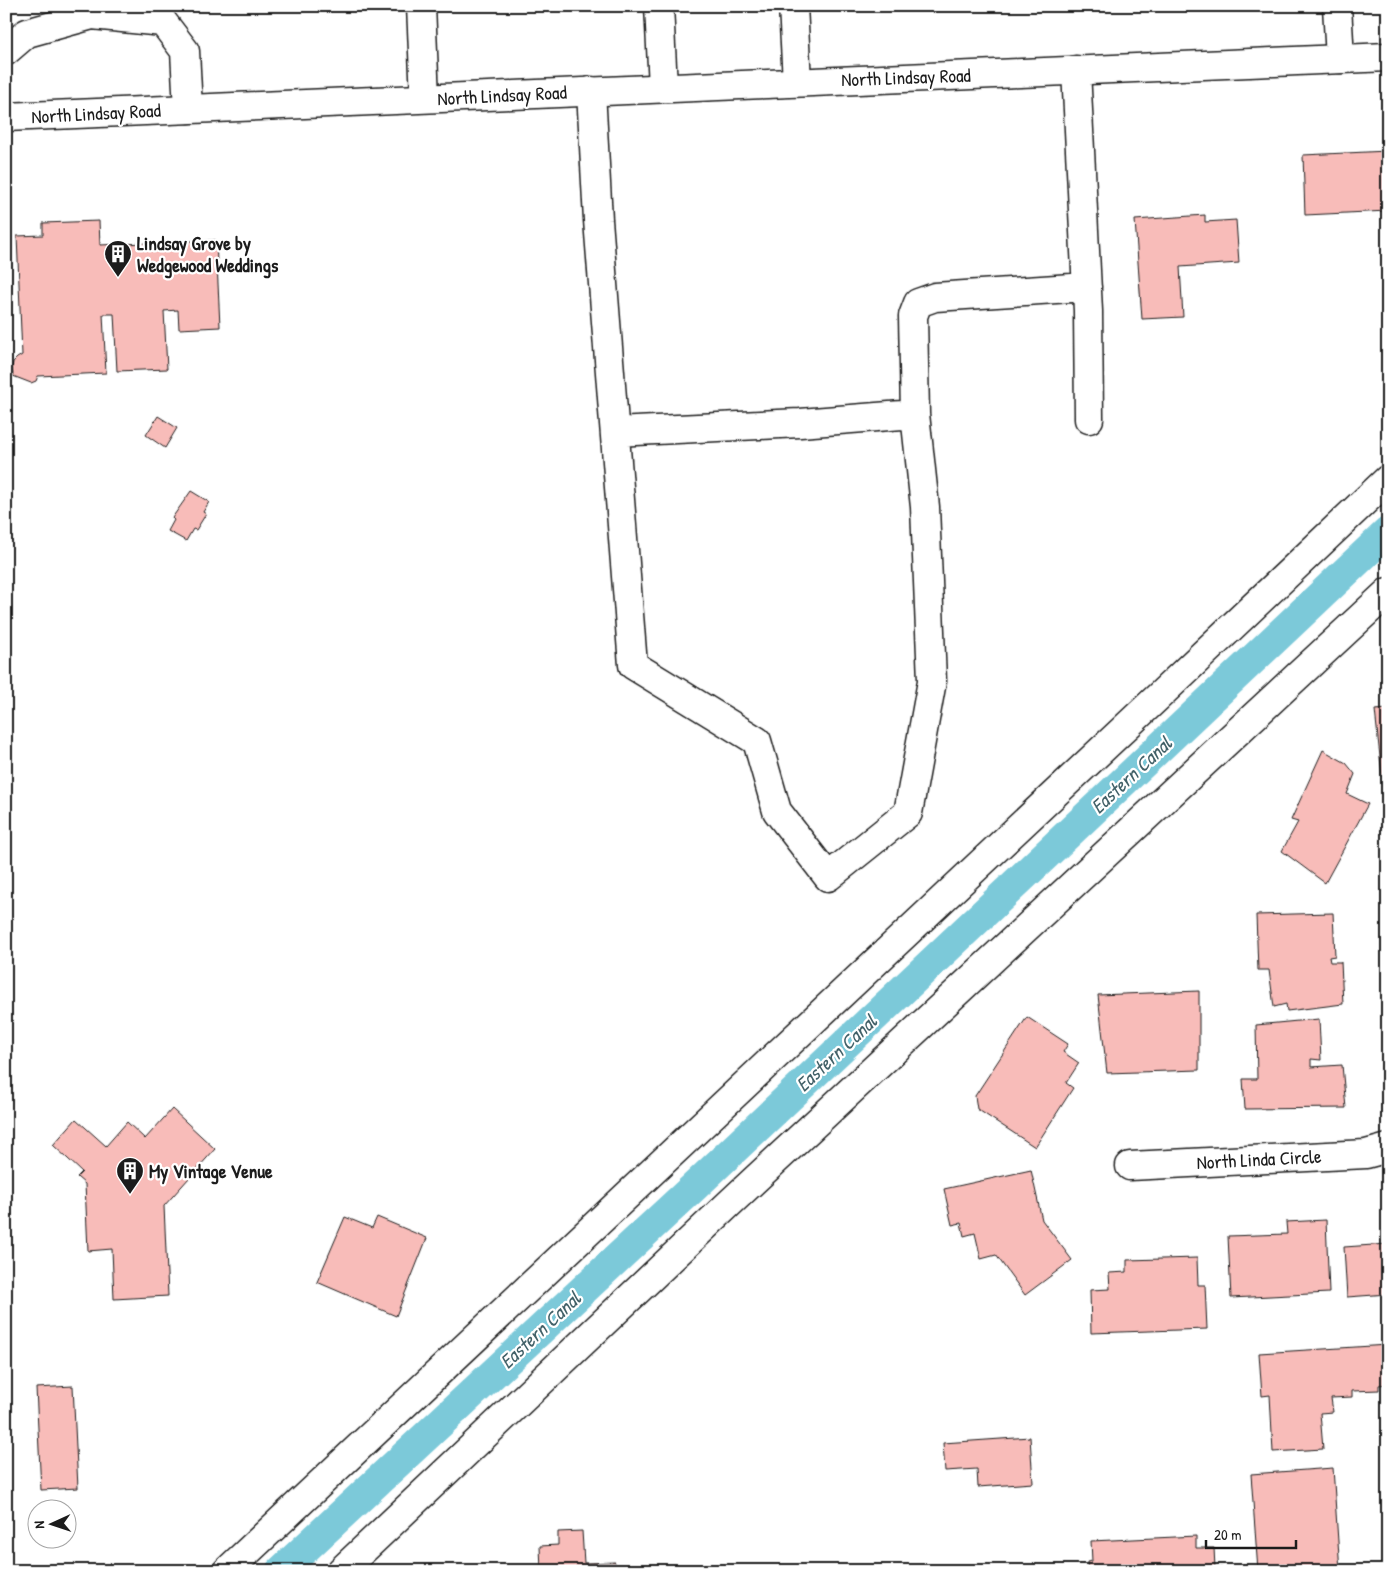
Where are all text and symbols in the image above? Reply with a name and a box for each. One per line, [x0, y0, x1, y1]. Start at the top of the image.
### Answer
street label: North Lindsay Road [841, 62, 972, 92]
street label: North Lindsay Road [437, 79, 568, 111]
street label: North Lindsay Road [31, 97, 162, 129]
place label: Lindsay Grove by Wedgewood Weddings [137, 230, 279, 279]
building icon: Lindsay Grove by Wedgewood Weddings [103, 239, 133, 278]
water label: Eastern Canal [1084, 729, 1178, 819]
water label: Eastern Canal [789, 1007, 883, 1097]
street label: North Linda Circle [1196, 1143, 1323, 1175]
building icon: My Vintage Venue [115, 1156, 145, 1195]
place label: My Vintage Venue [149, 1158, 273, 1185]
water label: Eastern Canal [493, 1284, 587, 1374]
north arrow [28, 1500, 78, 1550]
scale bar [1206, 1517, 1296, 1549]
text: N [29, 1520, 48, 1529]
text: 20 m [1214, 1524, 1241, 1545]

